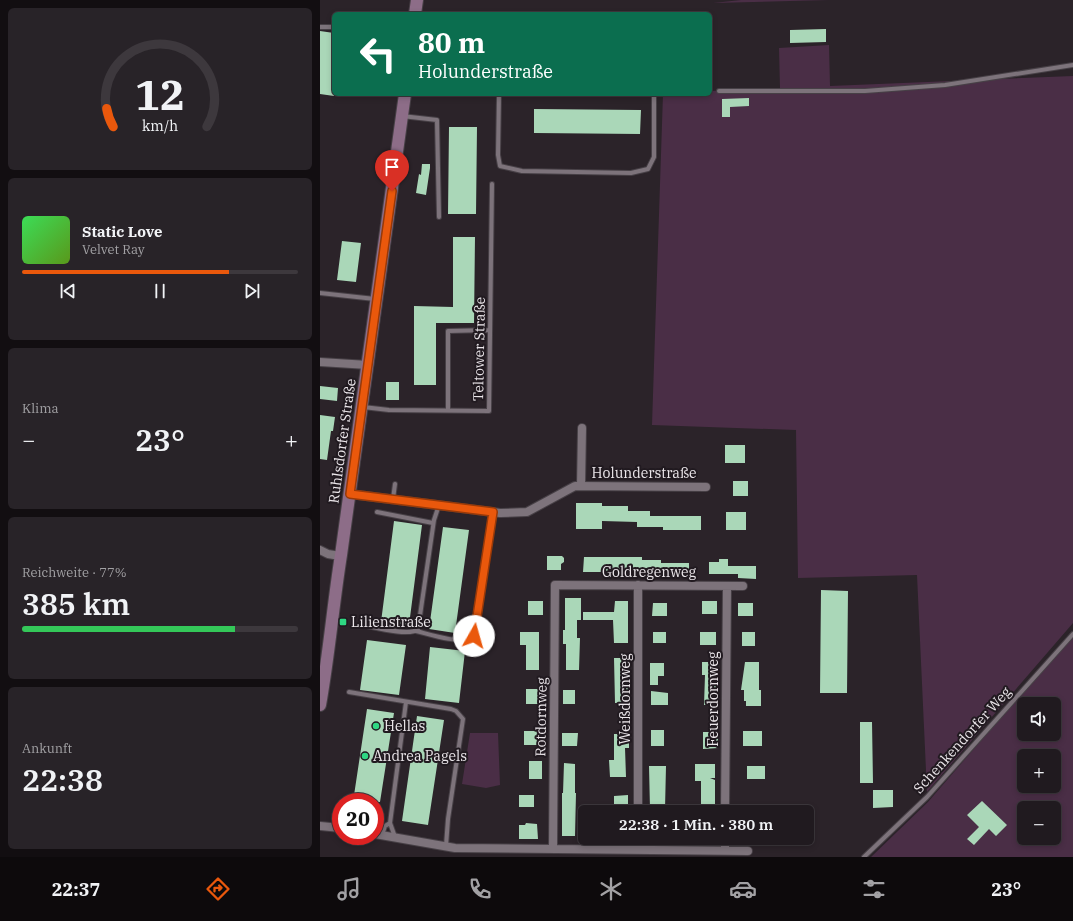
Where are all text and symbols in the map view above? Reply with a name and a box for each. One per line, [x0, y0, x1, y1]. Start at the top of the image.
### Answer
text: 80 m [418, 24, 485, 61]
icon: left [352, 28, 404, 80]
text: Holunderstraße [418, 60, 553, 83]
text: 12 [135, 67, 185, 121]
text: km/h [142, 115, 178, 134]
pin [375, 150, 409, 191]
icon: arrive [381, 156, 403, 178]
text: Static Love [82, 222, 162, 241]
text: Velvet Ray [82, 241, 145, 258]
icon: previous [57, 280, 79, 302]
icon: pause [149, 280, 171, 302]
icon: next [241, 280, 263, 302]
street label: Teltower Straße [469, 297, 489, 401]
street label: Ruhlsdorfer Straße [324, 377, 360, 505]
text: Klima [22, 400, 59, 417]
text: 23° [135, 420, 185, 459]
text: − [22, 425, 35, 454]
text: + [285, 425, 298, 454]
street label: Holunderstraße [592, 464, 696, 482]
street label: Goldregenweg [602, 563, 696, 581]
text: Reichweite · 77% [22, 564, 127, 581]
text: 385 km [22, 584, 130, 623]
place label: Lilienstraße [351, 613, 431, 631]
position arrow [453, 615, 495, 657]
marker: Lilienstraße [338, 617, 348, 627]
street label: Feuerdornweg [704, 651, 722, 747]
street label: Weißdornweg [616, 653, 634, 745]
street label: Rotdornweg [531, 677, 551, 757]
street label: Schenkendorfer Weg [909, 683, 1015, 797]
map controls [1017, 697, 1061, 845]
button: sound [1017, 697, 1061, 741]
place label: Hellas [384, 717, 426, 735]
marker: Hellas [371, 721, 381, 731]
text: Ankunft [22, 740, 72, 757]
place label: Andrea Pagels [373, 747, 467, 765]
button: + [1017, 749, 1061, 793]
marker: Andrea Pagels [360, 751, 370, 761]
text: 22:38 [22, 760, 103, 799]
speed limit sign: 20 [332, 793, 384, 845]
button: − [1017, 801, 1061, 845]
text: 22:38 · 1 Min. · 380 m [619, 815, 773, 834]
icon: directions [204, 875, 232, 903]
icon: music [335, 875, 363, 903]
icon: phone [466, 875, 494, 903]
icon: climate [597, 875, 625, 903]
icon: car [729, 875, 757, 903]
icon: filters [860, 875, 888, 903]
text: 22:37 [52, 878, 100, 901]
text: 23° [991, 878, 1021, 901]

